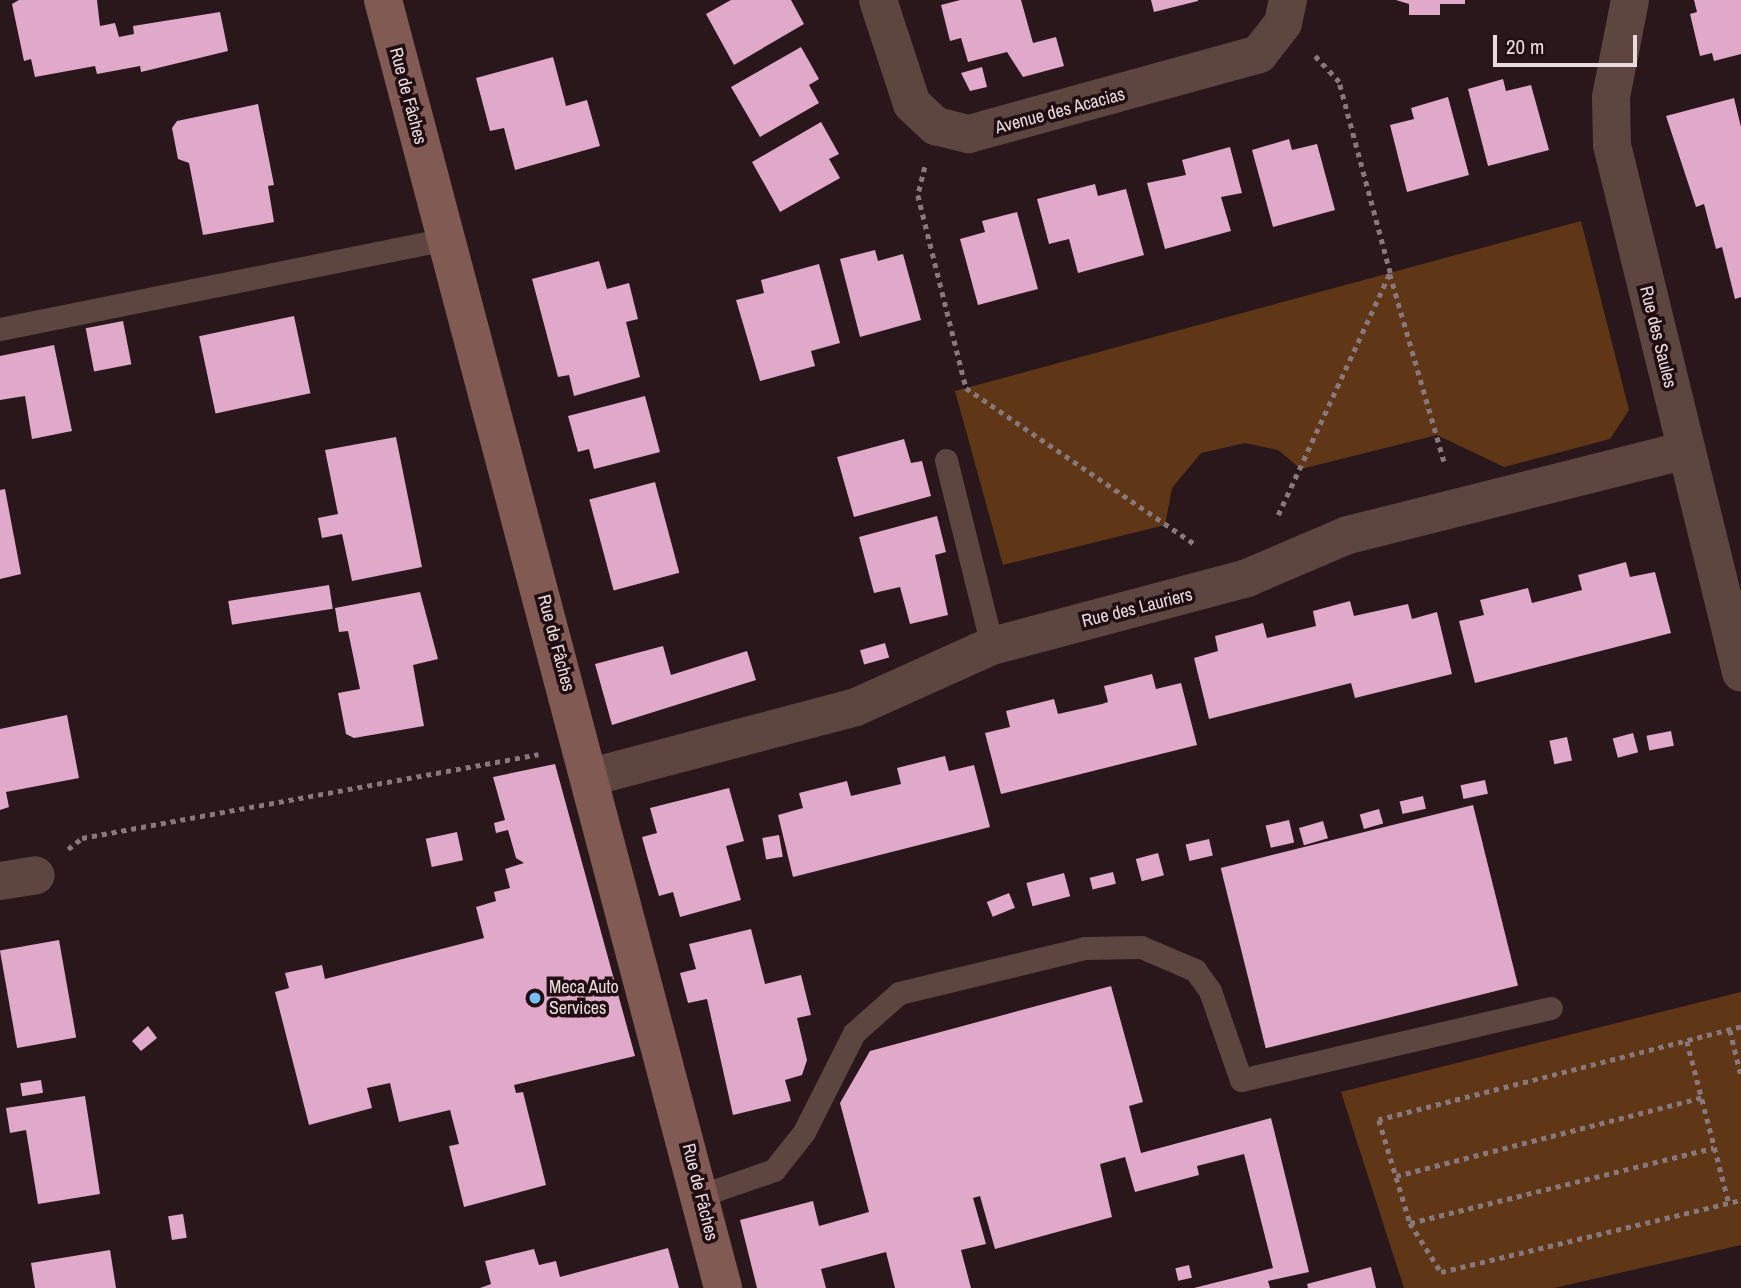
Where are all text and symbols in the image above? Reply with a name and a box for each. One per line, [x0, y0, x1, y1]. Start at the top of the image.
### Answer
scale bar [1496, 21, 1640, 65]
text: 20 m [1506, 32, 1544, 61]
street label: Rue de Fâches [385, 45, 431, 147]
street label: Avenue des Acacias [992, 83, 1128, 139]
street label: Rue des Saules [1635, 284, 1681, 390]
street label: Rue des Lauriers [1079, 584, 1195, 632]
street label: Rue de Fâches [533, 592, 579, 694]
place label: Meca Auto Services [549, 977, 620, 1020]
marker: Meca Auto Services [527, 990, 543, 1006]
street label: Rue de Fâches [677, 1141, 723, 1243]

